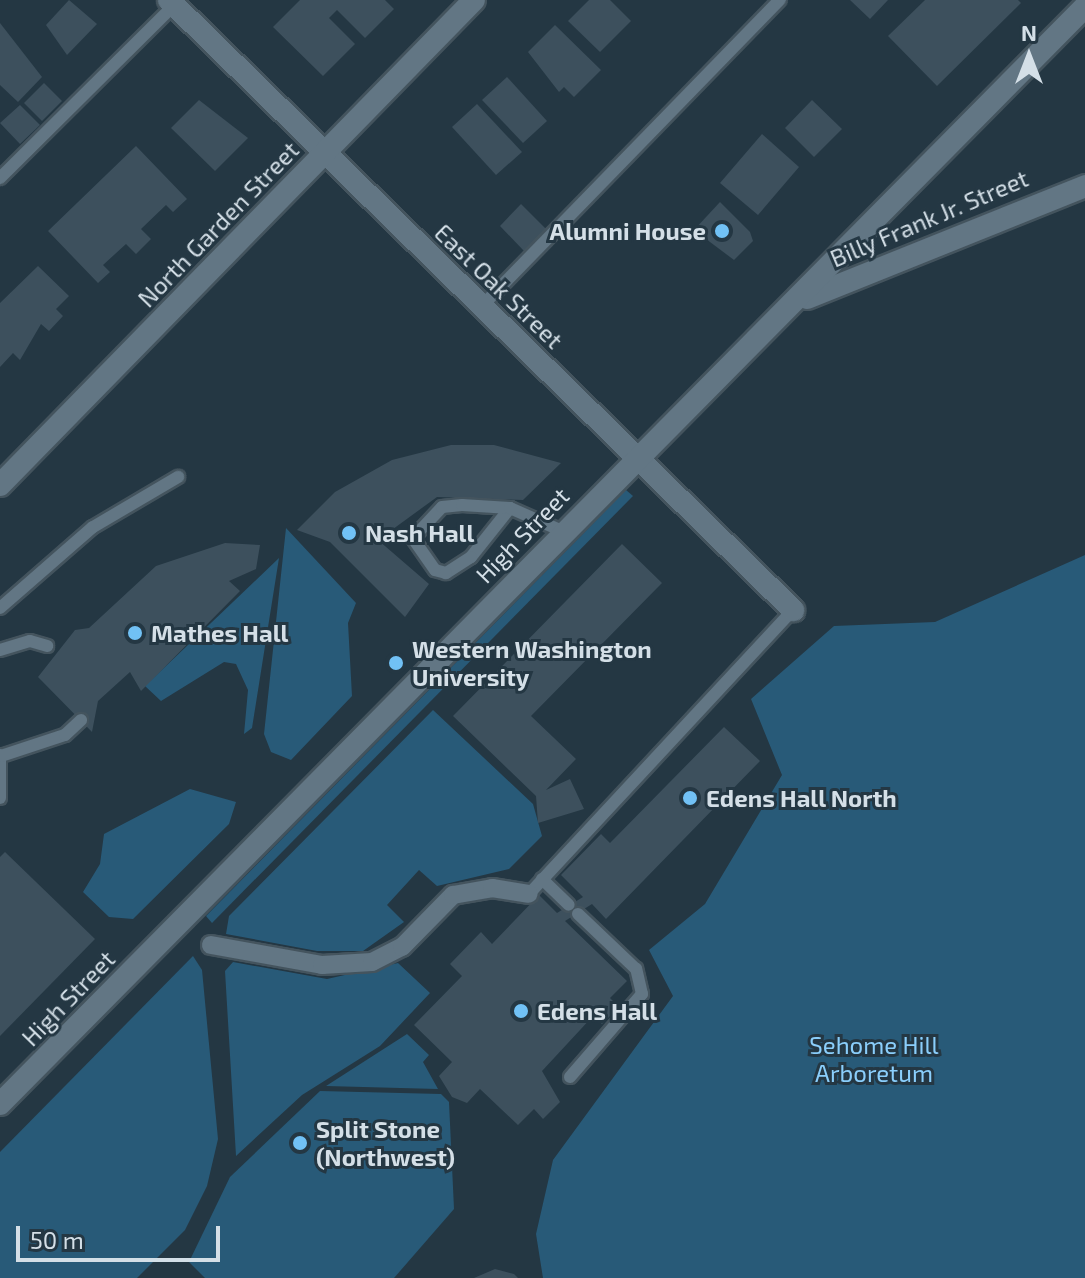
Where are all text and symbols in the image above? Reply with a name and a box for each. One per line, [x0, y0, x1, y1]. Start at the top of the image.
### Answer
north arrow [989, 16, 1069, 96]
text: N [1021, 19, 1037, 45]
street label: North Garden Street [132, 135, 304, 313]
street label: Billy Frank Jr. Street [825, 163, 1033, 273]
place label: Alumni House [550, 217, 706, 245]
street label: East Oak Street [429, 218, 569, 354]
marker: Alumni House [713, 222, 731, 240]
street label: High Street [469, 481, 575, 589]
place label: Nash Hall [365, 519, 474, 547]
marker: Nash Hall [340, 524, 358, 542]
place label: Mathes Hall [151, 619, 288, 647]
marker: Mathes Hall [126, 624, 144, 642]
place label: Western Washington University [412, 635, 652, 691]
marker: Western Washington University [387, 654, 405, 672]
place label: Edens Hall North [706, 784, 897, 812]
marker: Edens Hall North [681, 789, 699, 807]
street label: High Street [15, 944, 121, 1052]
place label: Edens Hall [537, 997, 657, 1025]
marker: Edens Hall [512, 1002, 530, 1020]
park label: Sehome Hill Arboretum [809, 1031, 939, 1087]
place label: Split Stone (Northwest) [316, 1115, 455, 1171]
marker: Split Stone (Northwest) [291, 1134, 309, 1152]
scale bar [20, 1210, 224, 1260]
text: 50 m [30, 1225, 84, 1254]

